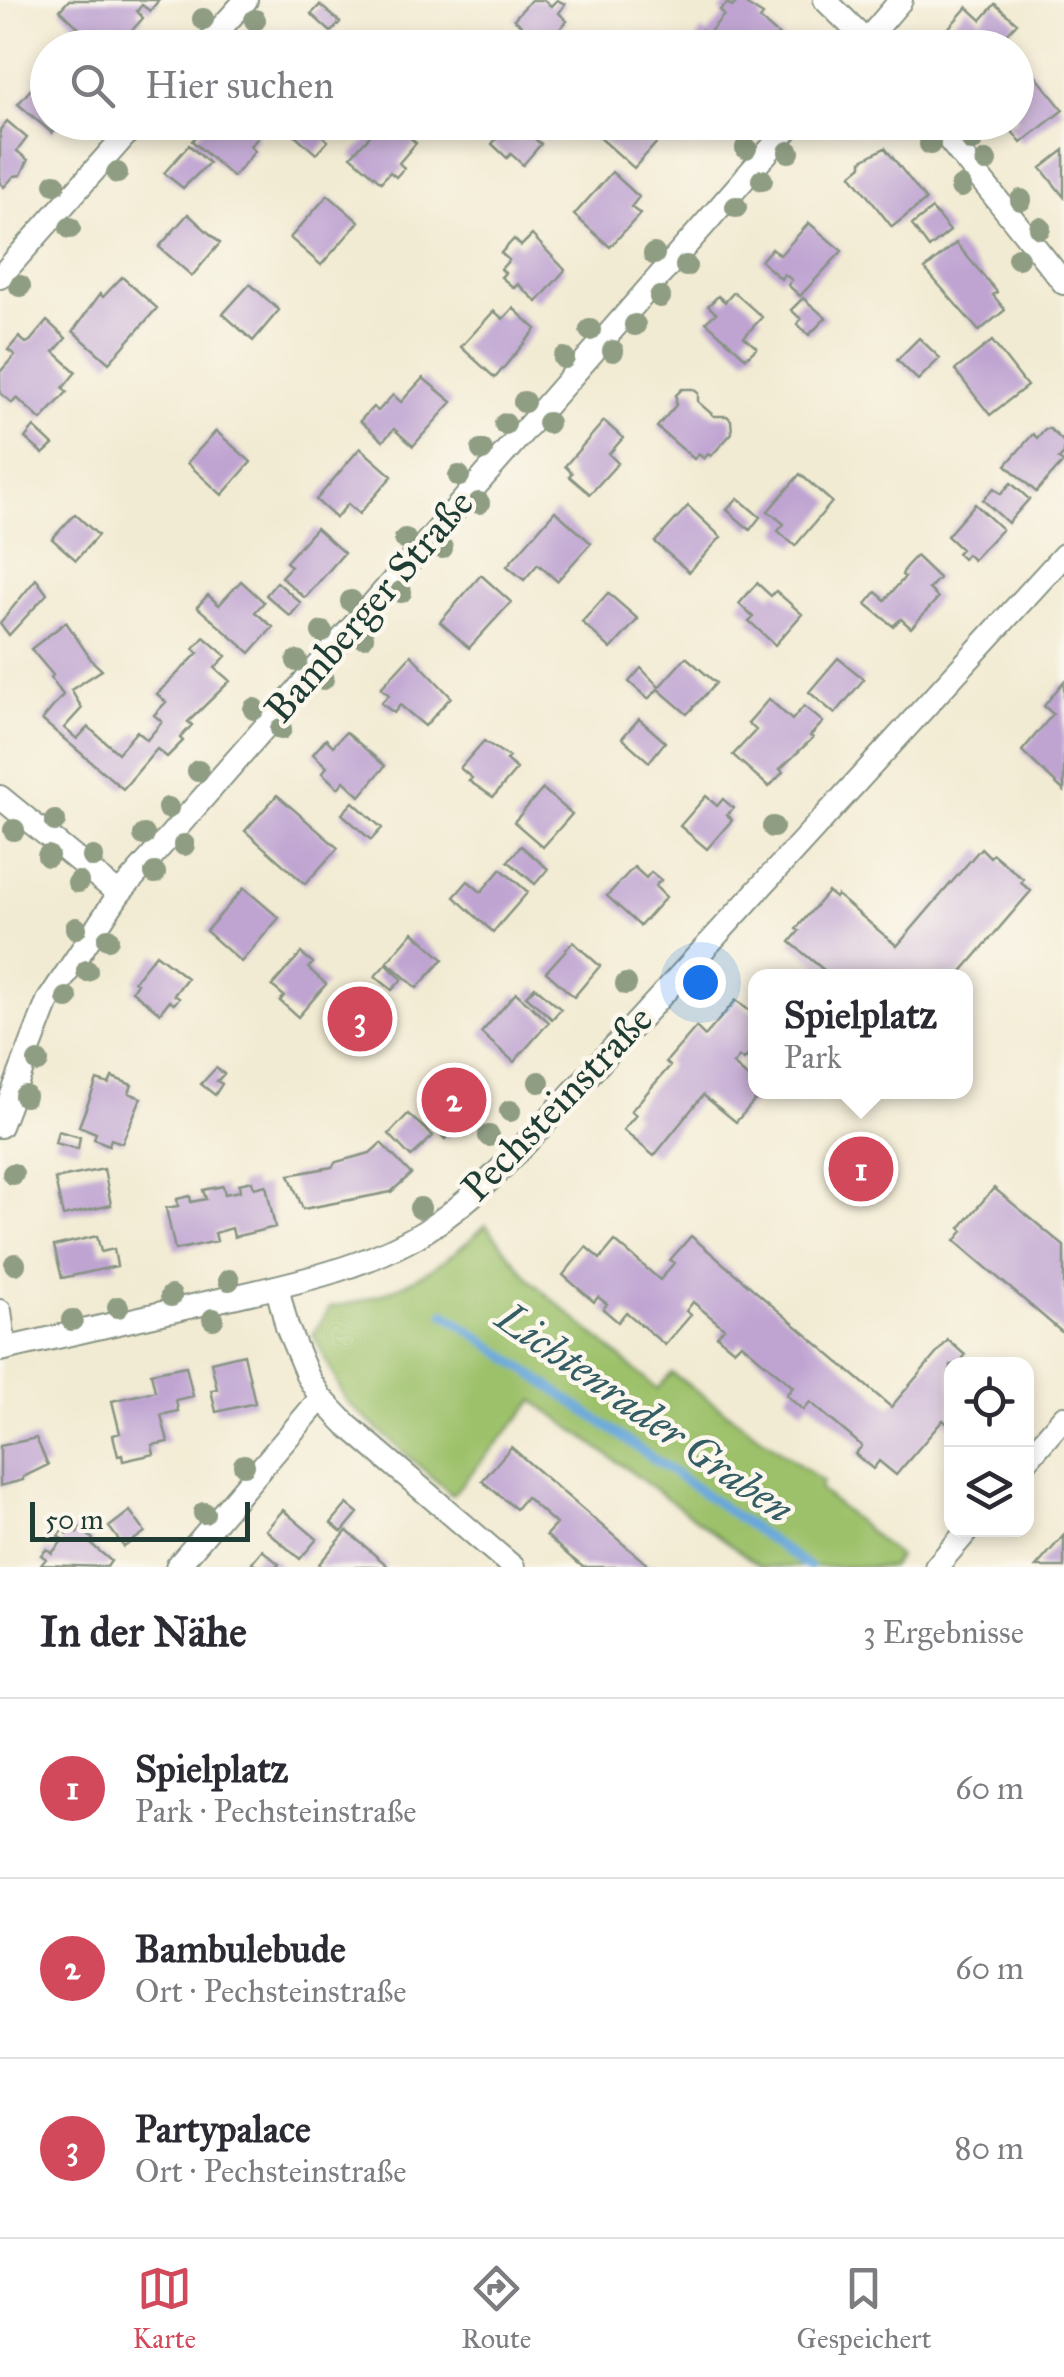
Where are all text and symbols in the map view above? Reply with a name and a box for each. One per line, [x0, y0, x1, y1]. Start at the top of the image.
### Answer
search box [30, 30, 1034, 140]
icon: search [65, 58, 120, 113]
text: Hier suchen [145, 62, 334, 108]
street label: Bamberger Straße [254, 479, 484, 733]
your location [675, 957, 726, 1008]
popup [748, 969, 973, 1099]
pin: 3 [328, 982, 392, 1056]
text: Spielplatz [784, 992, 937, 1038]
street label: Pechsteinstraße [451, 995, 663, 1211]
text: Park [784, 1038, 842, 1077]
pin: 2 [422, 1062, 486, 1138]
pin: 1 [828, 1132, 894, 1206]
water label: Lichtenrader Graben [485, 1290, 804, 1535]
map controls [944, 1357, 1034, 1537]
button: locate [944, 1357, 1034, 1447]
button: layers [944, 1447, 1034, 1537]
scale bar [30, 1497, 250, 1542]
text: 50 m [45, 1502, 104, 1537]
text: In der Nähe [40, 1606, 247, 1658]
text: 3 Ergebnisse [863, 1613, 1024, 1652]
text: Spielplatz [135, 1746, 288, 1792]
text: 1 [66, 1769, 79, 1808]
text: 60 m [955, 1769, 1024, 1808]
text: Park · Pechsteinstraße [135, 1792, 417, 1831]
text: Bambulebude [135, 1926, 346, 1972]
text: 2 [65, 1949, 80, 1988]
text: 60 m [955, 1949, 1024, 1988]
text: Ort · Pechsteinstraße [135, 1972, 406, 2011]
text: Partypalace [135, 2106, 311, 2152]
text: 3 [66, 2129, 79, 2168]
text: 80 m [955, 2129, 1024, 2168]
text: Ort · Pechsteinstraße [135, 2152, 406, 2191]
tab: Karte [132, 2261, 196, 2356]
tab: Route [461, 2261, 532, 2356]
tab: Gespeichert [797, 2261, 931, 2356]

